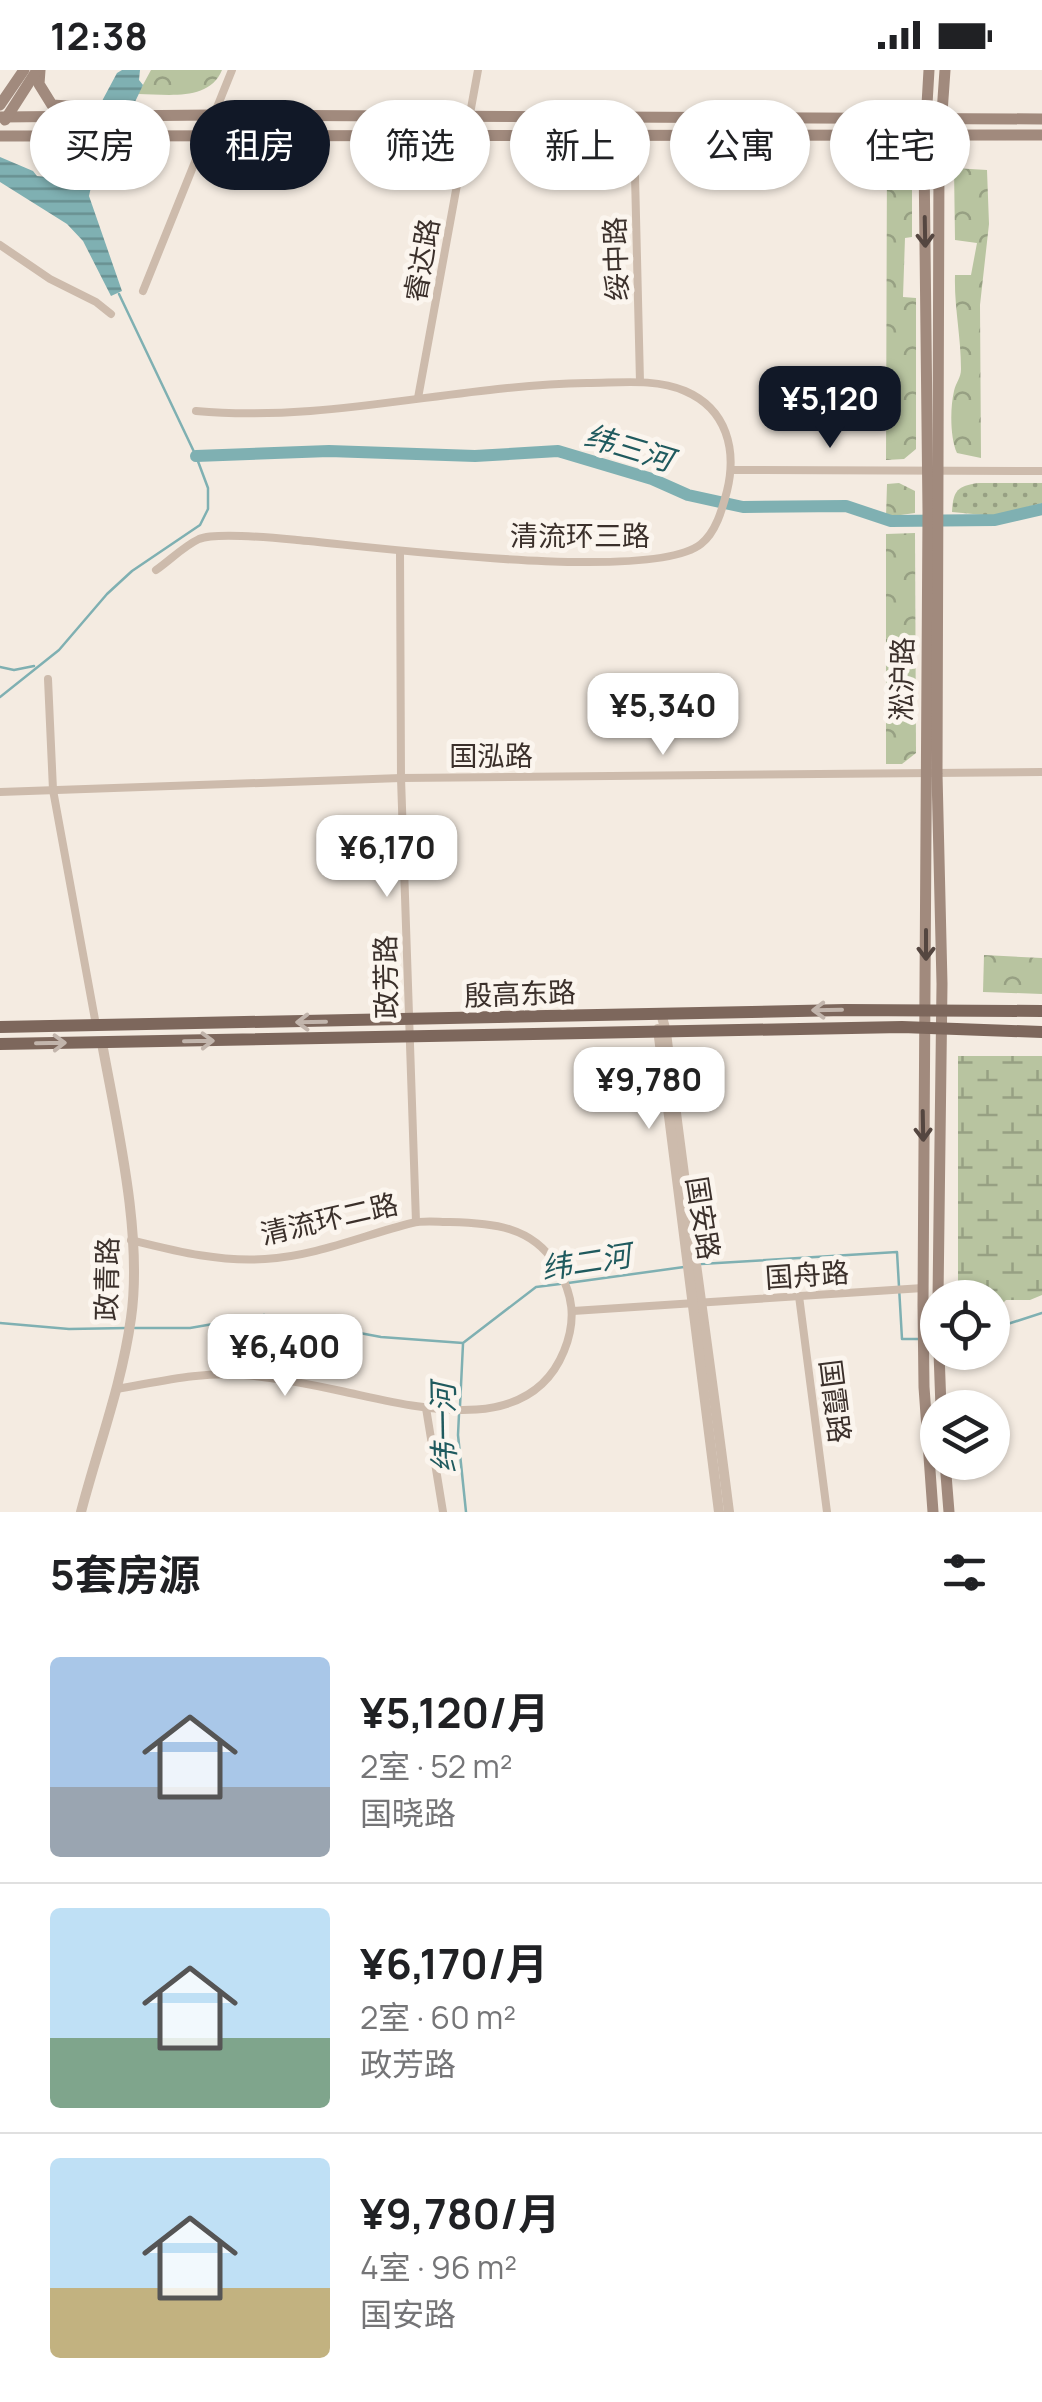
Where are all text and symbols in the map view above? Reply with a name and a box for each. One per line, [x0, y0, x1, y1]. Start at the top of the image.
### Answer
text: 12:38 [50, 9, 148, 61]
chip: 买房 [30, 100, 170, 190]
chip: 租房 [190, 100, 330, 190]
chip: 筛选 [350, 100, 490, 190]
chip: 新上 [510, 100, 650, 190]
chip: 公寓 [670, 100, 810, 190]
chip: 住宅 [830, 100, 970, 190]
street label: 睿达路 [395, 215, 447, 305]
one-way arrow [915, 215, 934, 247]
street label: 绥中路 [595, 216, 635, 302]
pin: ¥5,120 [749, 366, 911, 451]
text: ¥5,120 [781, 376, 879, 420]
water label: 纬三河 [580, 414, 683, 481]
street label: 清流环三路 [510, 516, 650, 554]
street label: 淞沪路 [881, 637, 921, 721]
pin: ¥5,340 [582, 673, 744, 758]
text: ¥5,340 [609, 683, 717, 727]
street label: 国泓路 [449, 736, 533, 774]
pin: ¥6,170 [306, 815, 468, 900]
text: ¥6,170 [338, 825, 436, 869]
one-way arrow [916, 928, 936, 960]
street label: 政芳路 [365, 935, 405, 1019]
street label: 殷高东路 [463, 972, 577, 1014]
one-way arrow [812, 1001, 844, 1020]
one-way arrow [295, 1013, 327, 1032]
one-way arrow [183, 1031, 215, 1050]
one-way arrow [34, 1034, 66, 1052]
pin: ¥9,780 [568, 1047, 730, 1132]
text: ¥9,780 [596, 1057, 702, 1101]
one-way arrow [914, 1110, 932, 1142]
street label: 国安路 [679, 1174, 729, 1262]
street label: 清流环二路 [257, 1184, 401, 1252]
water label: 纬二河 [538, 1233, 639, 1288]
street label: 政青路 [86, 1237, 126, 1321]
street label: 国舟路 [764, 1252, 850, 1296]
map controls [920, 1280, 1010, 1480]
button: locate [920, 1280, 1010, 1370]
pin: ¥6,400 [204, 1314, 366, 1399]
text: ¥6,400 [230, 1324, 340, 1368]
street label: 国霞路 [812, 1357, 860, 1445]
water label: 纬一河 [422, 1378, 464, 1473]
button: layers [920, 1390, 1010, 1480]
text: 5套房源 [50, 1545, 201, 1603]
icon: filters [937, 1545, 992, 1600]
text: ¥5,120/月 [360, 1683, 549, 1741]
icon: home [130, 1697, 250, 1817]
text: 2室 · 52 m² [360, 1744, 512, 1788]
text: 国晓路 [360, 1791, 456, 1835]
text: ¥6,170/月 [360, 1934, 548, 1992]
icon: home [130, 1948, 250, 2068]
text: 2室 · 60 m² [360, 1995, 516, 2039]
text: 政芳路 [360, 2042, 456, 2086]
text: ¥9,780/月 [360, 2184, 560, 2242]
icon: home [130, 2198, 250, 2318]
text: 4室 · 96 m² [360, 2245, 517, 2289]
text: 国安路 [360, 2292, 456, 2336]

